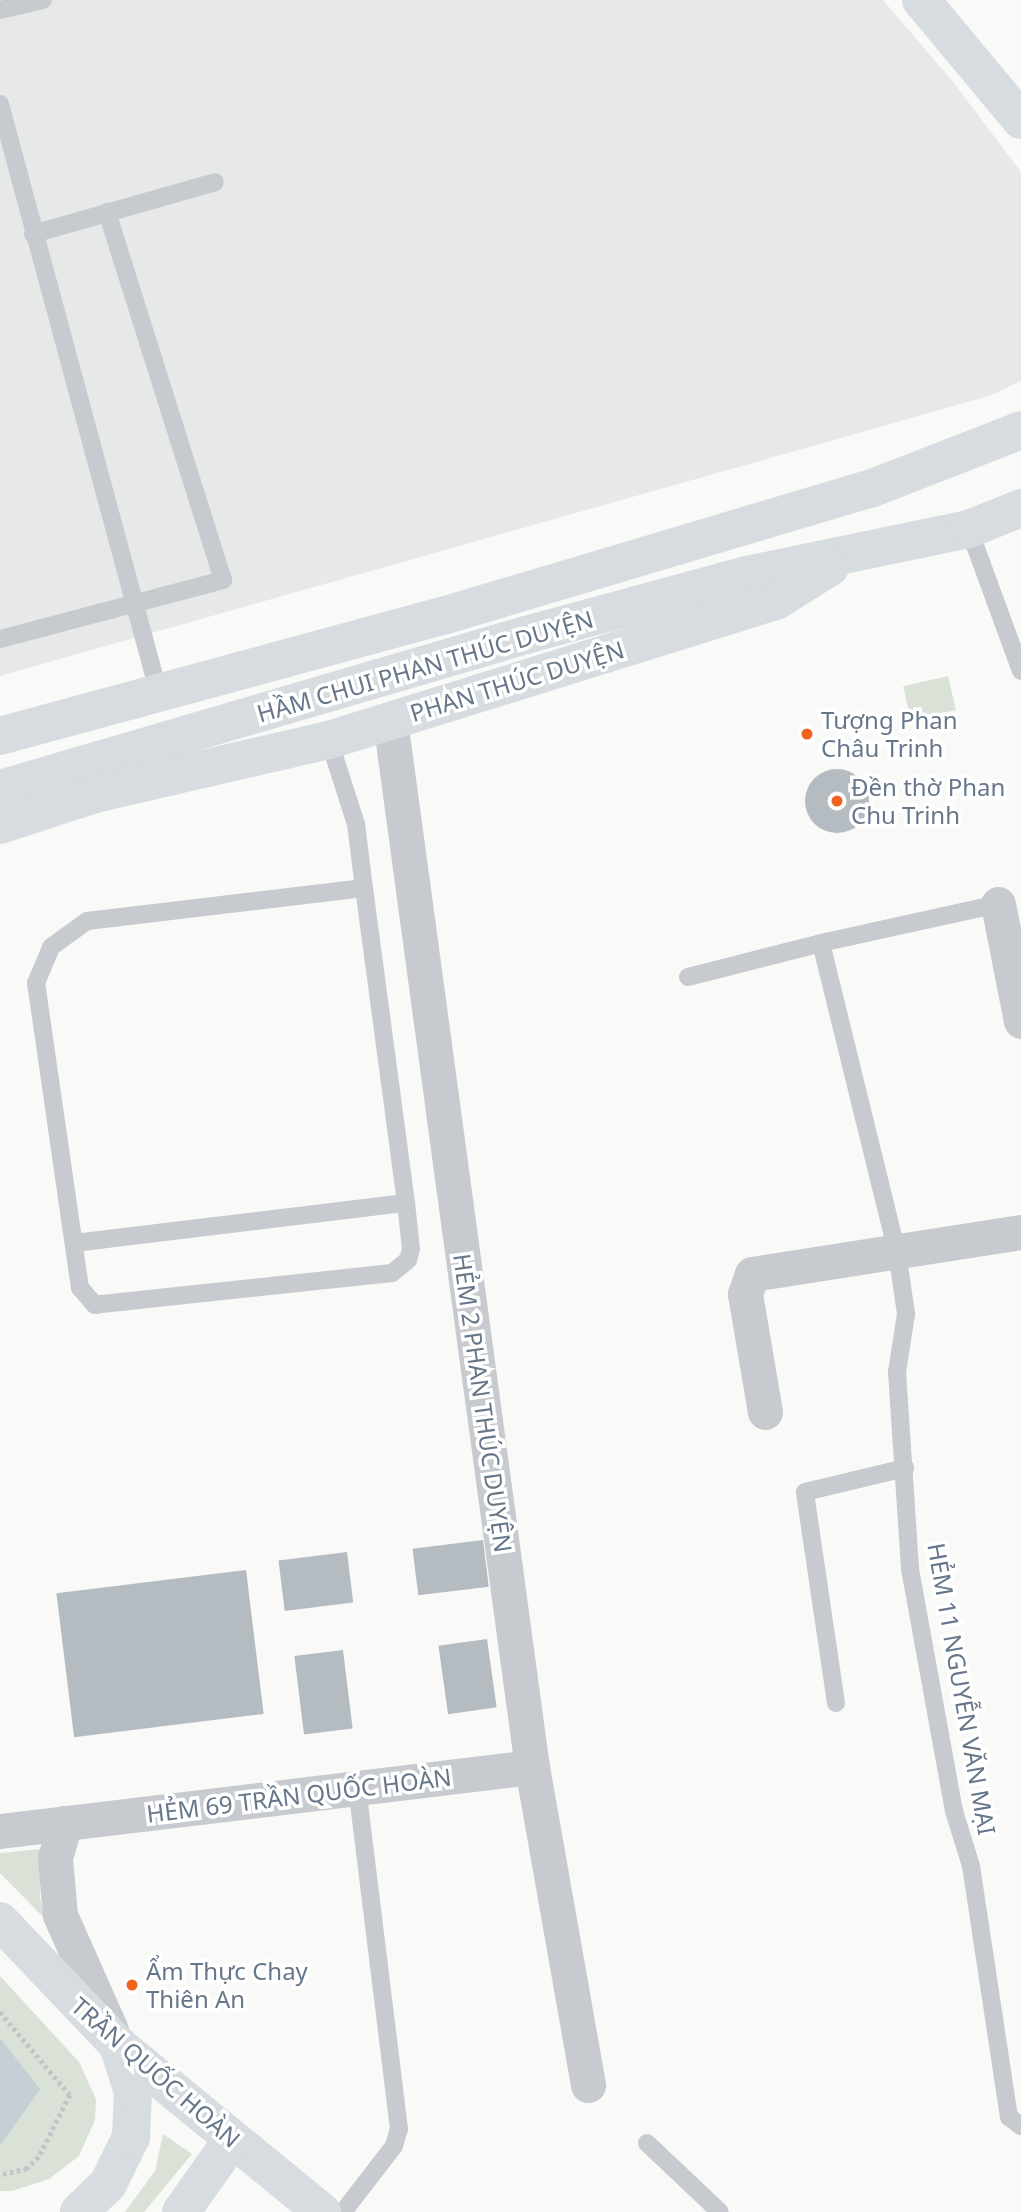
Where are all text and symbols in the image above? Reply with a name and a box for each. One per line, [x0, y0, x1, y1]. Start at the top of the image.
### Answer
street label: HẦM CHUI PHAN THÚC DUYỆN [254, 604, 596, 728]
street label: PHAN THÚC DUYỆN [406, 635, 628, 727]
place label: Tượng Phan Châu Trinh [821, 706, 958, 762]
marker: Tượng Phan Châu Trinh [799, 726, 815, 742]
place label: Đền thờ Phan Chu Trinh [851, 773, 1005, 829]
marker: Đền thờ Phan Chu Trinh [829, 793, 845, 809]
street label: HẺM 2 PHAN THÚC DUYỆN [448, 1252, 518, 1554]
street label: HẺM 11 NGUYỄN VĂN MẠI [922, 1541, 1002, 1837]
street label: HẺM 69 TRẦN QUỐC HOÀN [145, 1762, 453, 1828]
place label: Ẩm Thực Chay Thiên An [146, 1957, 308, 2013]
marker: Ẩm Thực Chay Thiên An [124, 1977, 140, 1993]
street label: TRẦN QUỐC HOÀN [66, 1991, 246, 2153]

